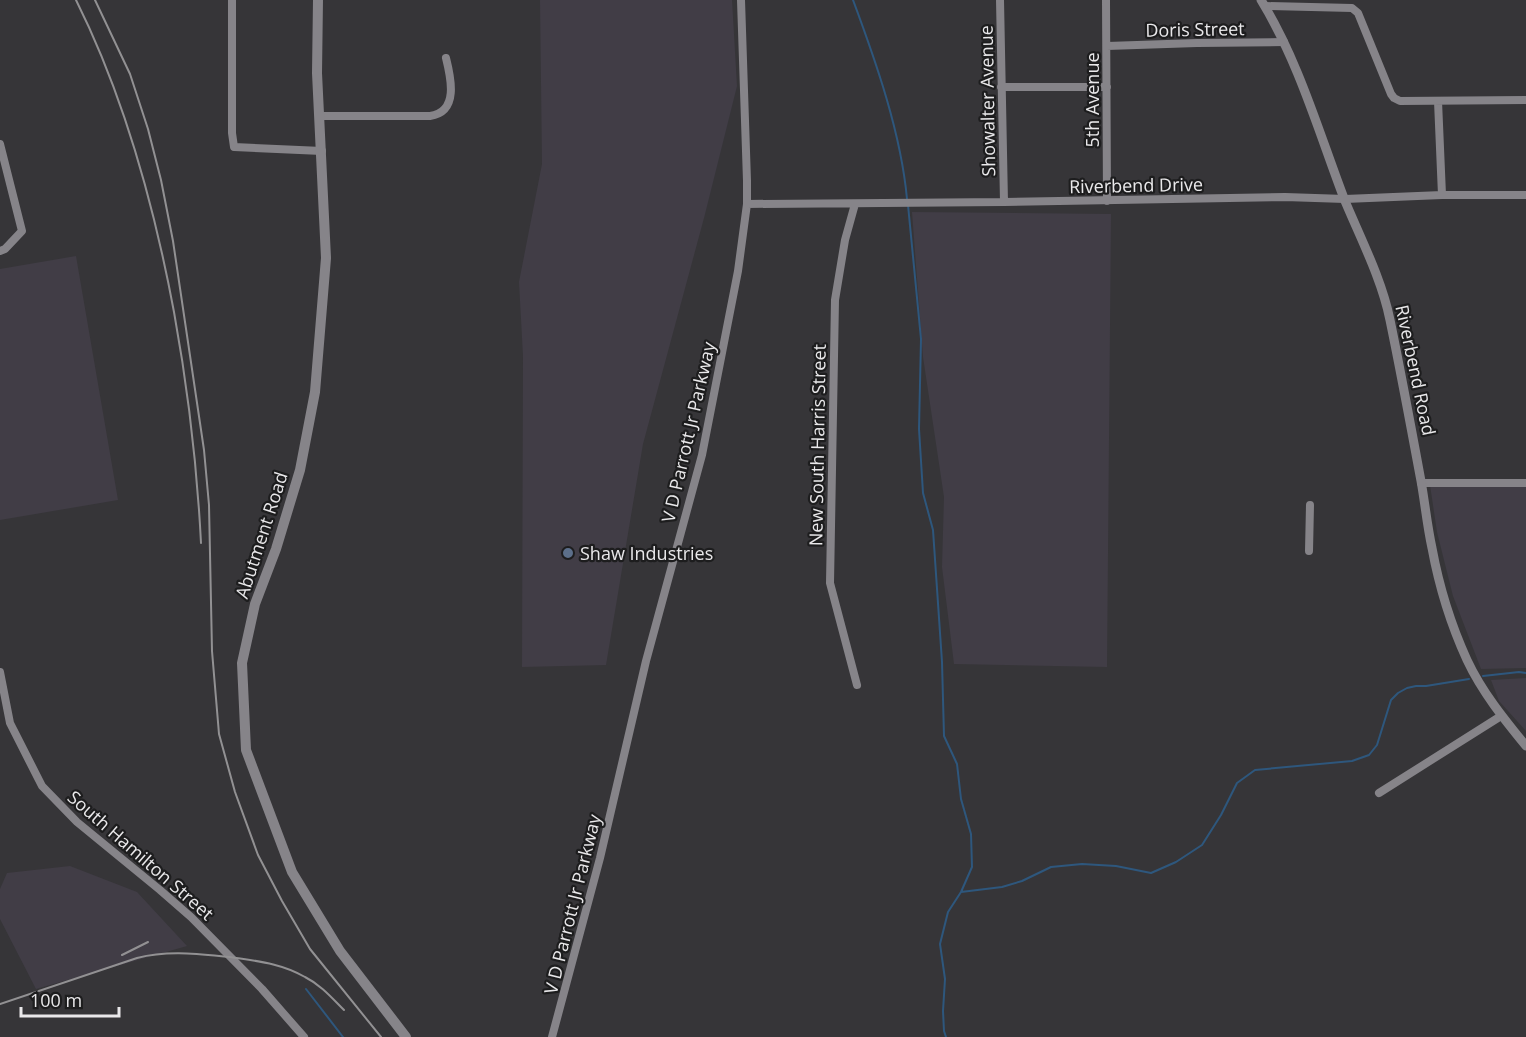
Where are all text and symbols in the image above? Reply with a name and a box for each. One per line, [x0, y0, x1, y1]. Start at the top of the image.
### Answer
street label: Doris Street [1145, 16, 1245, 42]
street label: Showalter Avenue [974, 25, 1000, 177]
street label: 5th Avenue [1080, 52, 1104, 148]
street label: Riverbend Drive [1069, 172, 1203, 198]
street label: Riverbend Road [1390, 302, 1442, 438]
street label: V D Parrott Jr Parkway [656, 338, 721, 525]
street label: New South Harris Street [803, 344, 831, 546]
street label: Abutment Road [229, 469, 293, 601]
place label: Shaw Industries [580, 541, 713, 565]
marker: Shaw Industries [561, 546, 575, 560]
street label: South Hamilton Street [63, 785, 219, 925]
street label: V D Parrott Jr Parkway [538, 811, 606, 996]
scale bar [21, 980, 118, 1018]
text: 100 m [30, 988, 82, 1012]

